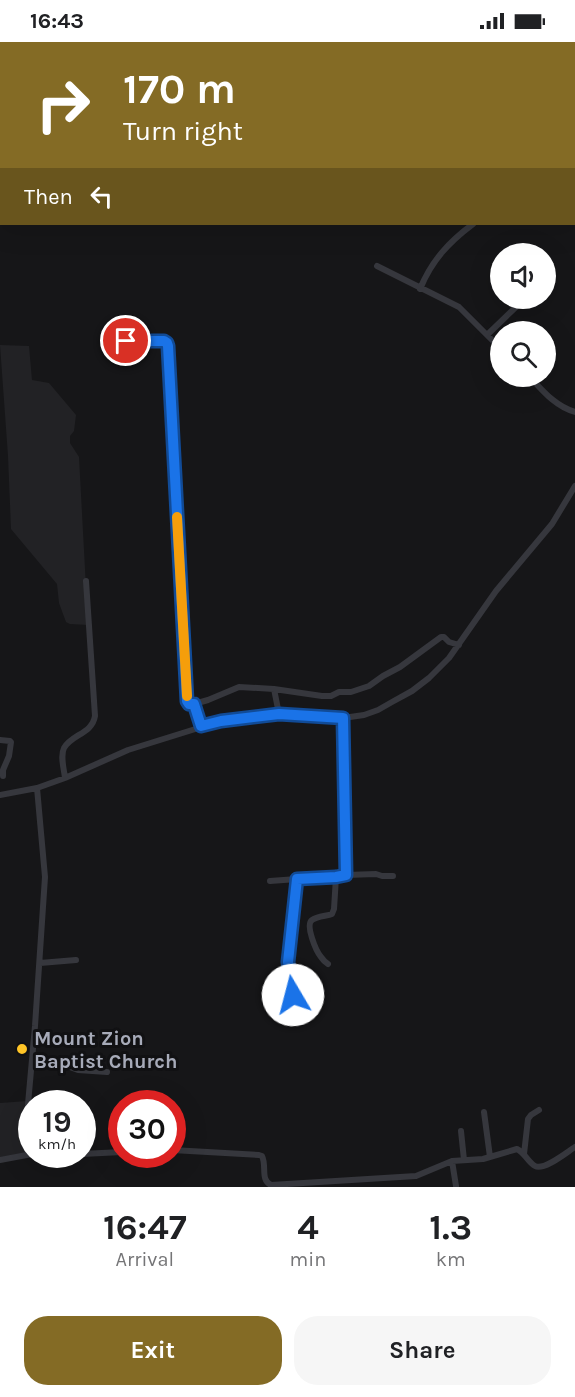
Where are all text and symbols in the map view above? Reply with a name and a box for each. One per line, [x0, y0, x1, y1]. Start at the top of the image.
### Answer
text: 16:43 [30, 8, 84, 34]
text: 170 m [123, 64, 236, 114]
icon: right [24, 66, 102, 144]
text: Turn right [123, 115, 243, 147]
icon: left [85, 180, 118, 213]
text: Then [24, 184, 73, 210]
map controls [490, 243, 556, 387]
button: sound [490, 243, 556, 309]
pin [100, 315, 151, 366]
button: search [490, 321, 556, 387]
icon: arrive [109, 324, 142, 357]
position arrow [261, 963, 325, 1027]
place label: Mount Zion Baptist Church [34, 1027, 177, 1073]
marker: Mount Zion Baptist Church [15, 1042, 29, 1056]
speed limit sign: 30 [108, 1090, 186, 1168]
text: 19 [42, 1104, 71, 1140]
text: km/h [38, 1135, 76, 1153]
text: 16:47 [103, 1206, 187, 1248]
text: 4 [297, 1206, 319, 1248]
text: 1.3 [429, 1206, 472, 1248]
text: Arrival [115, 1248, 174, 1271]
text: min [290, 1248, 326, 1271]
text: km [436, 1248, 466, 1271]
button: Exit [24, 1316, 282, 1385]
button: Share [294, 1316, 551, 1385]

